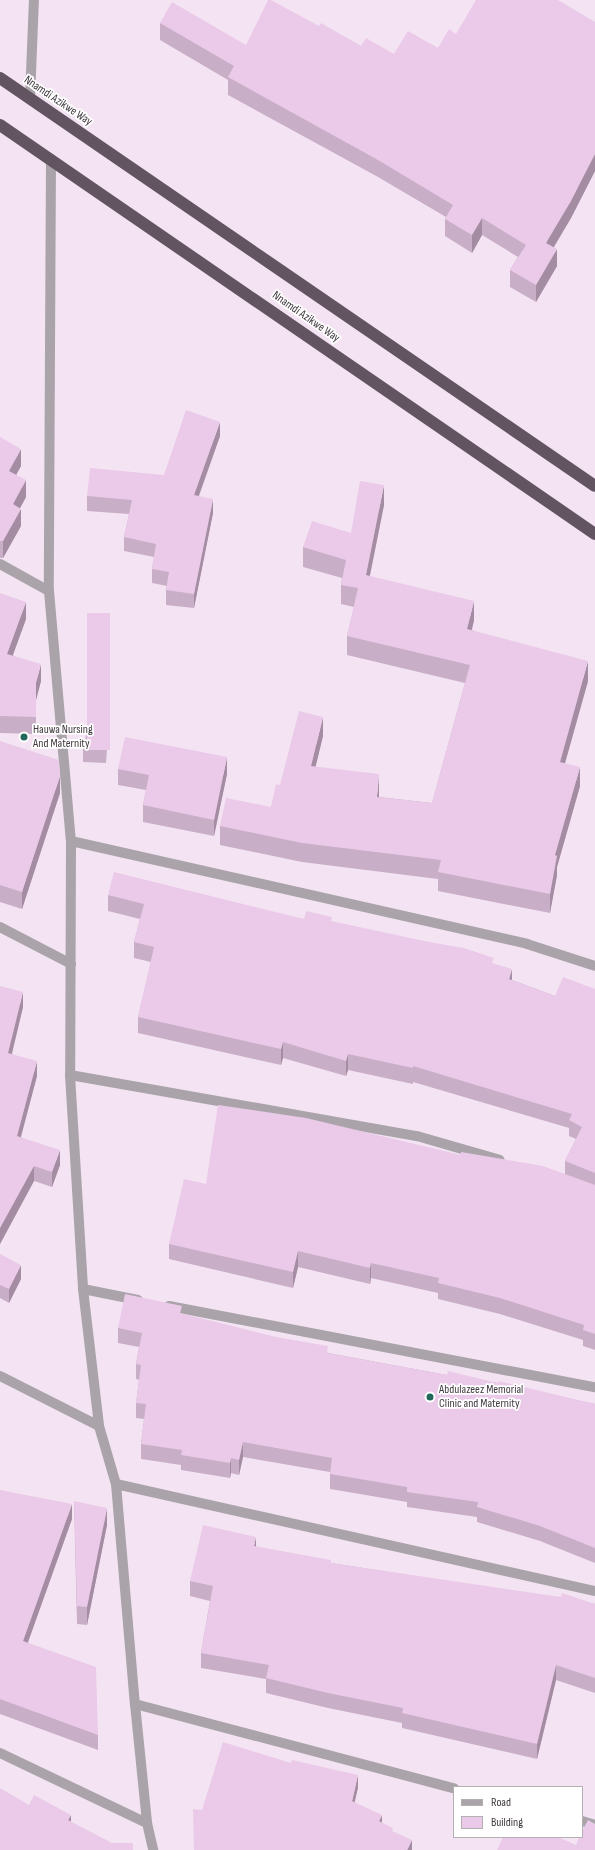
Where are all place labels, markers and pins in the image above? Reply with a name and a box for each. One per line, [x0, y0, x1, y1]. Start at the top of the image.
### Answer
place label: Hauwa Nursing And Maternity [33, 723, 93, 751]
marker: Hauwa Nursing And Maternity [18, 731, 30, 743]
place label: Abdulazeez Memorial Clinic and Maternity [439, 1383, 523, 1411]
marker: Abdulazeez Memorial Clinic and Maternity [424, 1391, 436, 1403]

